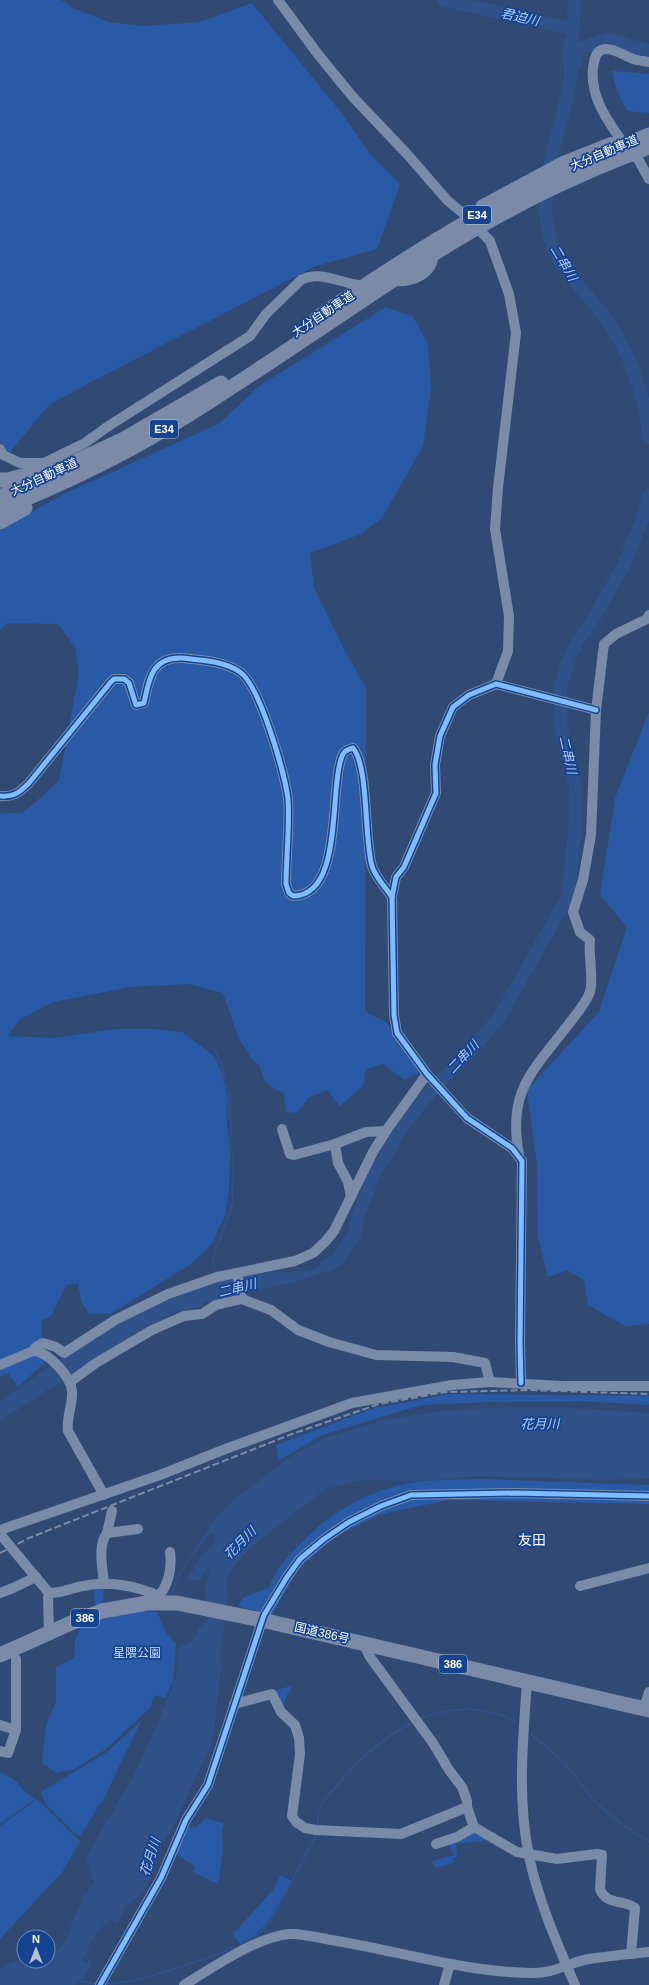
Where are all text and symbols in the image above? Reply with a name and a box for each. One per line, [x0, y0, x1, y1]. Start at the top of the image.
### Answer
water label: 君迫川 [499, 5, 543, 29]
street label: 大分自動車道 [568, 132, 640, 174]
road number: E34 [463, 206, 491, 224]
water label: 二串川 [548, 242, 581, 285]
street label: 大分自動車道 [289, 288, 357, 340]
road number: E34 [150, 420, 178, 438]
street label: 大分自動車道 [8, 455, 80, 499]
water label: 二串川 [556, 734, 580, 778]
water label: 二串川 [444, 1036, 483, 1076]
water label: 二串川 [216, 1276, 260, 1300]
water label: 花月川 [520, 1416, 562, 1432]
water label: 花月川 [221, 1522, 261, 1562]
district label: 友田 [518, 1532, 546, 1548]
road number: 386 [71, 1609, 99, 1627]
street label: 国道386号 [293, 1620, 351, 1646]
park label: 星隈公園 [113, 1646, 161, 1660]
road number: 386 [439, 1655, 467, 1673]
water label: 花月川 [137, 1834, 164, 1878]
north arrow [16, 1929, 56, 1969]
text: N [32, 1933, 40, 1945]

